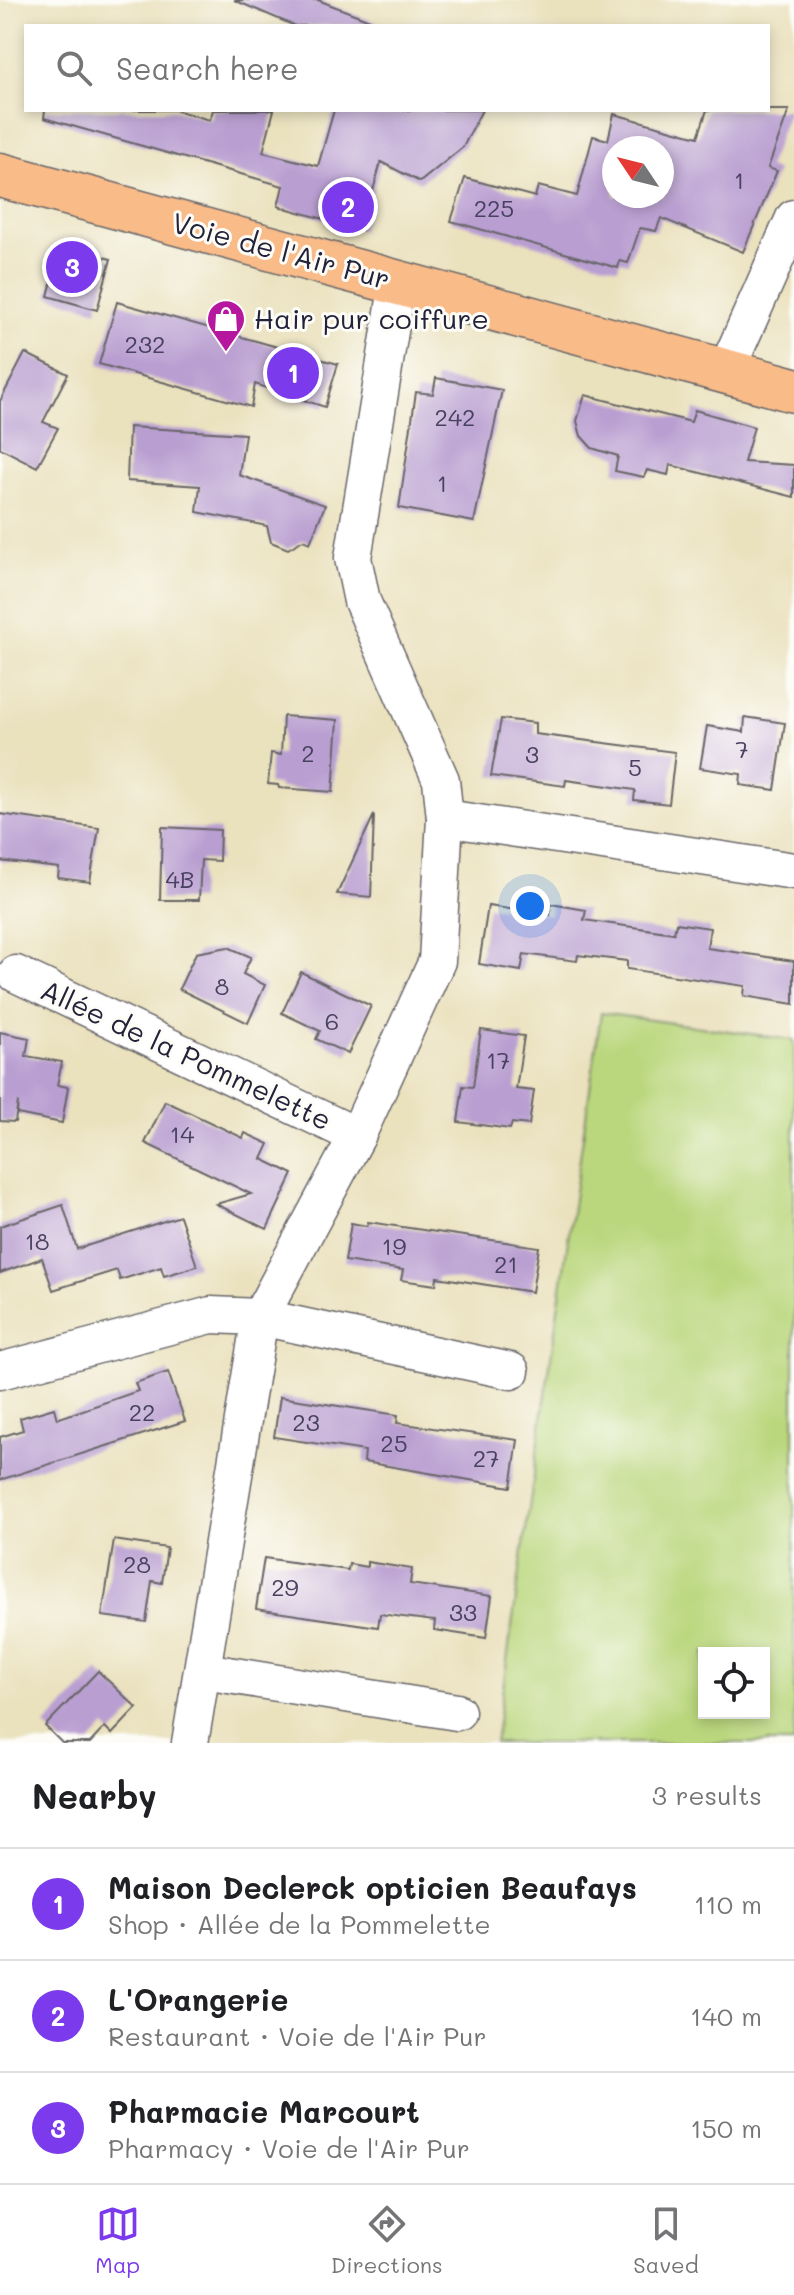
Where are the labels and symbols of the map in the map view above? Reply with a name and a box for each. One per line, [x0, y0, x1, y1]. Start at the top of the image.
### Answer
north arrow [602, 136, 674, 208]
house number: 1 [734, 164, 744, 195]
pin: 2 [322, 177, 374, 237]
house number: 225 [474, 192, 514, 223]
street label: Voie de l'Air Pur [168, 204, 394, 296]
pin: 3 [46, 237, 98, 297]
shop icon: Hair pur coiffure [205, 298, 247, 353]
place label: Hair pur coiffure [254, 300, 489, 336]
house number: 232 [125, 328, 165, 359]
pin: 1 [267, 343, 319, 403]
house number: 242 [435, 401, 475, 432]
house number: 1 [437, 467, 447, 498]
house number: 7 [735, 733, 749, 764]
house number: 2 [301, 737, 315, 768]
house number: 3 [525, 738, 539, 769]
house number: 5 [628, 751, 642, 782]
house number: 4B [166, 863, 195, 894]
your location [510, 886, 550, 926]
house number: 8 [215, 970, 229, 1001]
street label: Allée de la Pommelette [35, 971, 337, 1137]
house number: 6 [325, 1005, 339, 1036]
house number: 17 [486, 1044, 510, 1075]
house number: 14 [170, 1118, 194, 1149]
house number: 18 [24, 1225, 50, 1256]
house number: 19 [382, 1230, 406, 1261]
house number: 21 [494, 1248, 518, 1279]
house number: 22 [129, 1396, 155, 1427]
house number: 23 [292, 1406, 320, 1437]
house number: 25 [380, 1427, 408, 1458]
house number: 27 [473, 1442, 499, 1473]
house number: 28 [123, 1548, 151, 1579]
house number: 29 [271, 1571, 299, 1602]
house number: 33 [449, 1596, 477, 1627]

